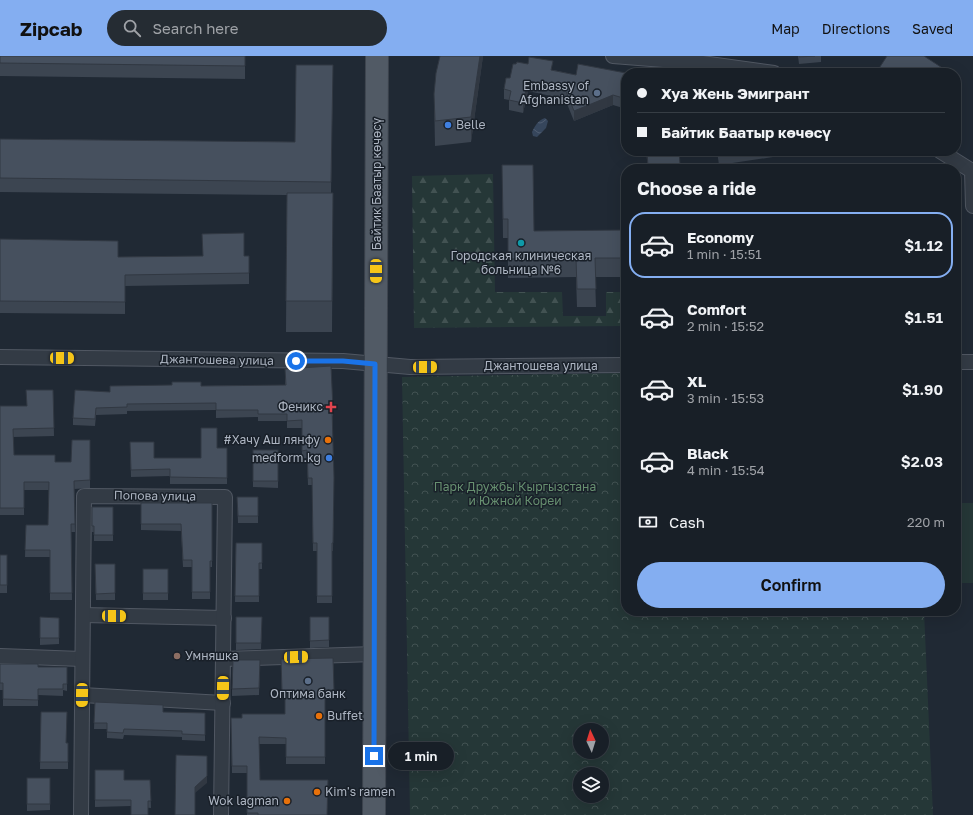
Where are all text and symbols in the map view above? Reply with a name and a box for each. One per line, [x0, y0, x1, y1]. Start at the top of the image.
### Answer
search box [107, 10, 387, 46]
text: Zipcab [20, 17, 83, 40]
icon: search [121, 17, 143, 39]
text: Search here [153, 19, 238, 37]
text: Map [771, 20, 800, 37]
text: Directions [822, 20, 890, 37]
text: Saved [912, 20, 953, 37]
place label: Embassy of Afghanistan [519, 78, 590, 107]
text: Хуа Жень Эмигрант [661, 84, 810, 102]
marker: Embassy of Afghanistan [592, 88, 602, 98]
place label: Belle [456, 117, 486, 132]
street label: Байтик Баатыр көчөсү [369, 118, 384, 250]
marker: Belle [443, 120, 453, 130]
text: Байтик Баатыр көчөсү [661, 123, 831, 141]
text: Choose a ride [637, 177, 756, 199]
icon: car [639, 227, 675, 263]
text: Economy [687, 228, 754, 246]
text: $1.12 [904, 236, 943, 254]
marker: Городская клиническая больница №6 [516, 238, 526, 248]
text: 1 min · 15:51 [687, 246, 762, 262]
place label: Городская клиническая больница №6 [451, 248, 591, 277]
car [370, 259, 382, 283]
icon: car [639, 299, 675, 335]
text: Comfort [687, 300, 746, 318]
text: $1.51 [904, 308, 943, 326]
text: 2 min · 15:52 [687, 318, 764, 334]
street label: Джантошева улица [160, 351, 274, 368]
car [50, 352, 74, 364]
route start [287, 352, 305, 370]
street label: Джантошева улица [484, 358, 598, 373]
car [413, 361, 437, 373]
icon: car [639, 371, 675, 407]
text: XL [687, 372, 706, 390]
text: $1.90 [902, 380, 943, 398]
text: 3 min · 15:53 [687, 390, 764, 406]
place label: Феникс [278, 399, 323, 414]
marker: Феникс [326, 402, 336, 412]
place label: #Хачу Аш лянфу [224, 432, 320, 447]
marker: #Хачу Аш лянфу [323, 435, 333, 445]
icon: car [639, 443, 675, 479]
text: Black [687, 444, 729, 462]
place label: medform.kg [252, 450, 321, 465]
text: $2.03 [901, 452, 943, 470]
marker: medform.kg [324, 453, 334, 463]
text: 4 min · 15:54 [687, 462, 765, 478]
park label: Парк Дружбы Кыргызстана и Южной Кореи [434, 479, 596, 508]
street label: Попова улица [114, 487, 196, 504]
icon: cash [637, 511, 659, 533]
text: Cash [669, 513, 705, 531]
text: 220 m [907, 514, 945, 530]
button: Confirm [637, 562, 945, 608]
car [102, 610, 126, 622]
place label: Умняшка [185, 648, 239, 663]
marker: Умняшка [172, 651, 182, 661]
car [284, 651, 308, 663]
car [217, 676, 229, 700]
marker: Оптима банк [303, 676, 313, 686]
car [76, 683, 88, 707]
place label: Оптима банк [270, 686, 346, 701]
place label: Buffet [327, 708, 363, 723]
marker: Buffet [314, 711, 324, 721]
north arrow [573, 723, 609, 759]
map controls [573, 723, 609, 803]
callout: 1 min [388, 742, 454, 770]
route end [365, 747, 383, 765]
text: 1 min [405, 748, 437, 764]
button: layers [573, 767, 609, 803]
place label: Kim's ramen [325, 784, 395, 799]
marker: Kim's ramen [312, 787, 322, 797]
place label: Wok lagman [208, 793, 279, 808]
marker: Wok lagman [282, 796, 292, 806]

